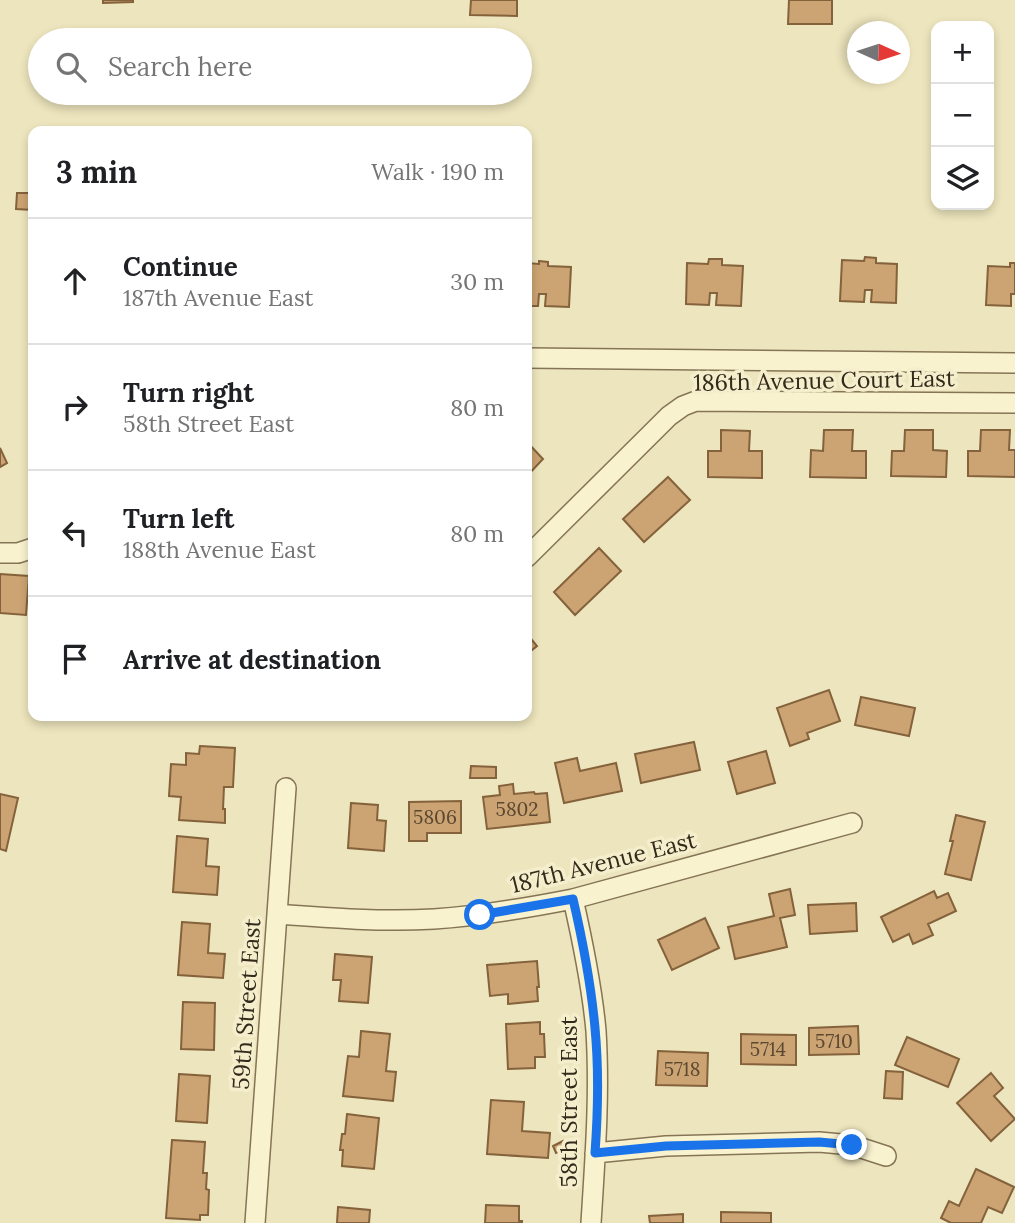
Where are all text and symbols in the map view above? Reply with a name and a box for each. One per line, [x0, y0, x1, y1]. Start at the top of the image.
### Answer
north arrow [847, 21, 910, 84]
map controls [931, 21, 994, 210]
button: + [931, 21, 994, 84]
search box [28, 28, 532, 105]
icon: search [52, 48, 90, 86]
text: Search here [108, 50, 252, 83]
button: − [931, 84, 994, 147]
button: layers [931, 147, 994, 210]
text: 3 min [56, 153, 137, 191]
text: Walk · 190 m [371, 157, 504, 186]
text: Continue [123, 250, 238, 283]
icon: ahead [56, 262, 94, 300]
text: 30 m [450, 267, 504, 296]
text: 187th Avenue East [123, 283, 313, 312]
street label: 186th Avenue Court East [693, 363, 955, 397]
text: Turn right [123, 376, 254, 409]
icon: right [56, 388, 94, 426]
text: 80 m [450, 393, 504, 422]
text: 58th Street East [123, 409, 294, 438]
text: Turn left [123, 502, 234, 535]
icon: left [56, 514, 94, 552]
text: 80 m [450, 519, 504, 548]
text: 188th Avenue East [123, 535, 316, 564]
icon: arrive [56, 640, 94, 678]
text: Arrive at destination [123, 643, 381, 676]
house number: 5802 [496, 797, 538, 821]
house number: 5806 [413, 805, 457, 829]
street label: 187th Avenue East [507, 825, 699, 899]
route start [464, 899, 495, 930]
street label: 59th Street East [226, 917, 266, 1091]
street label: 58th Street East [554, 1016, 583, 1188]
house number: 5710 [815, 1029, 853, 1053]
house number: 5714 [750, 1037, 786, 1061]
house number: 5718 [664, 1057, 700, 1081]
route end [836, 1129, 867, 1160]

